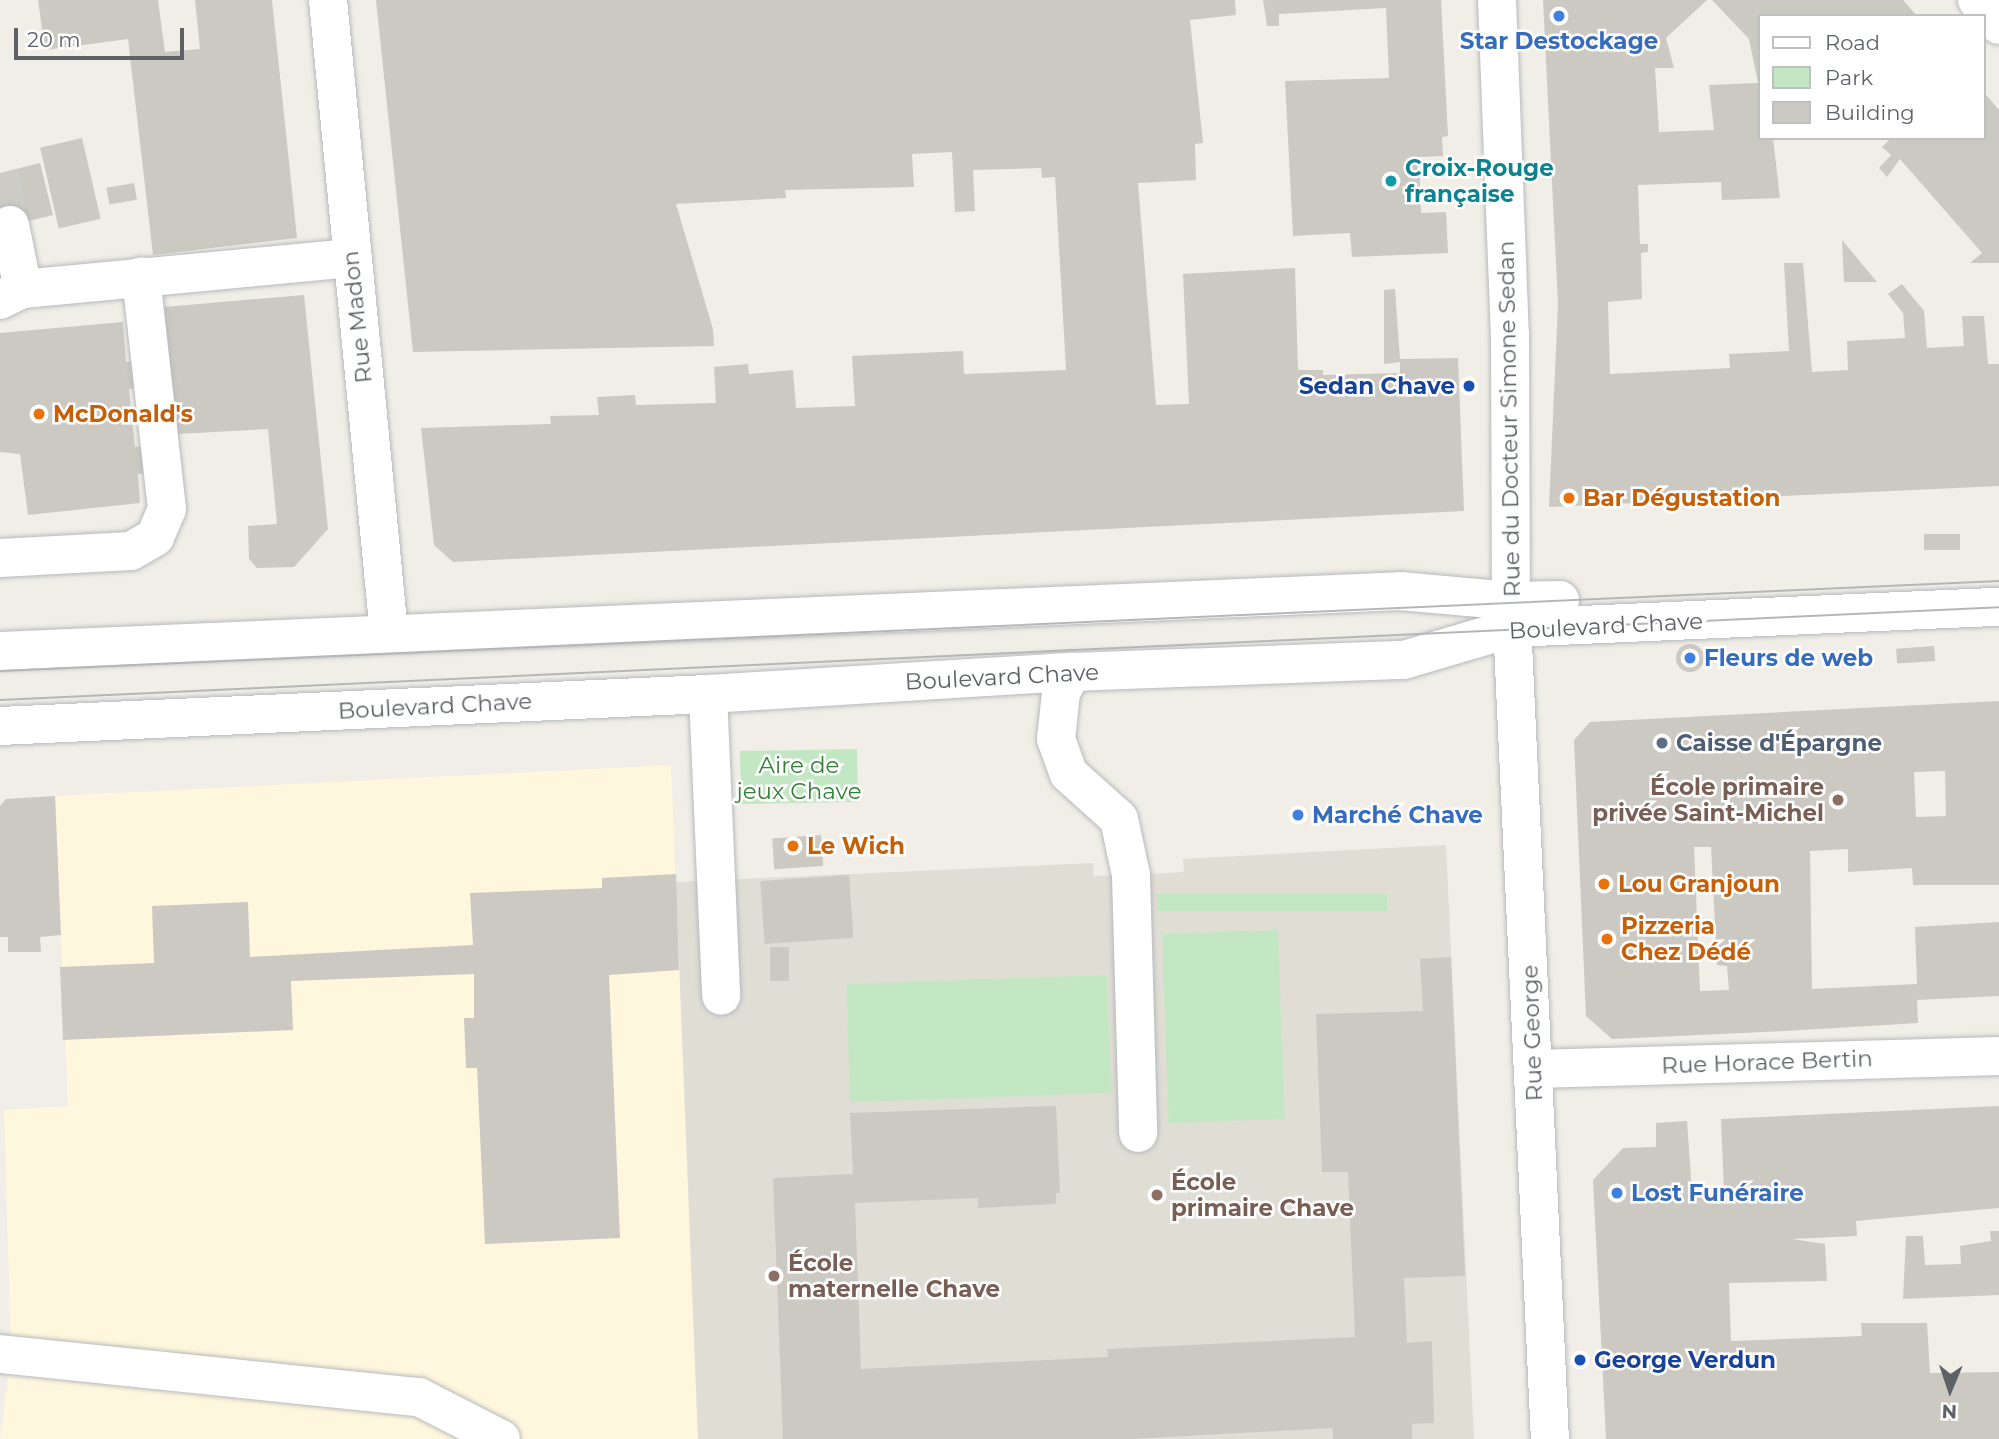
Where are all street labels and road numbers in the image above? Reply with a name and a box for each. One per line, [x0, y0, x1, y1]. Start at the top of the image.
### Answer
street label: Rue du Docteur Simone Sedan [1492, 241, 1526, 597]
street label: Rue Madon [336, 249, 378, 385]
street label: Boulevard Chave [1508, 607, 1704, 645]
street label: Boulevard Chave [904, 658, 1100, 696]
street label: Boulevard Chave [337, 687, 533, 725]
street label: Rue George [1516, 964, 1548, 1102]
street label: Rue Horace Bertin [1661, 1045, 1873, 1079]

